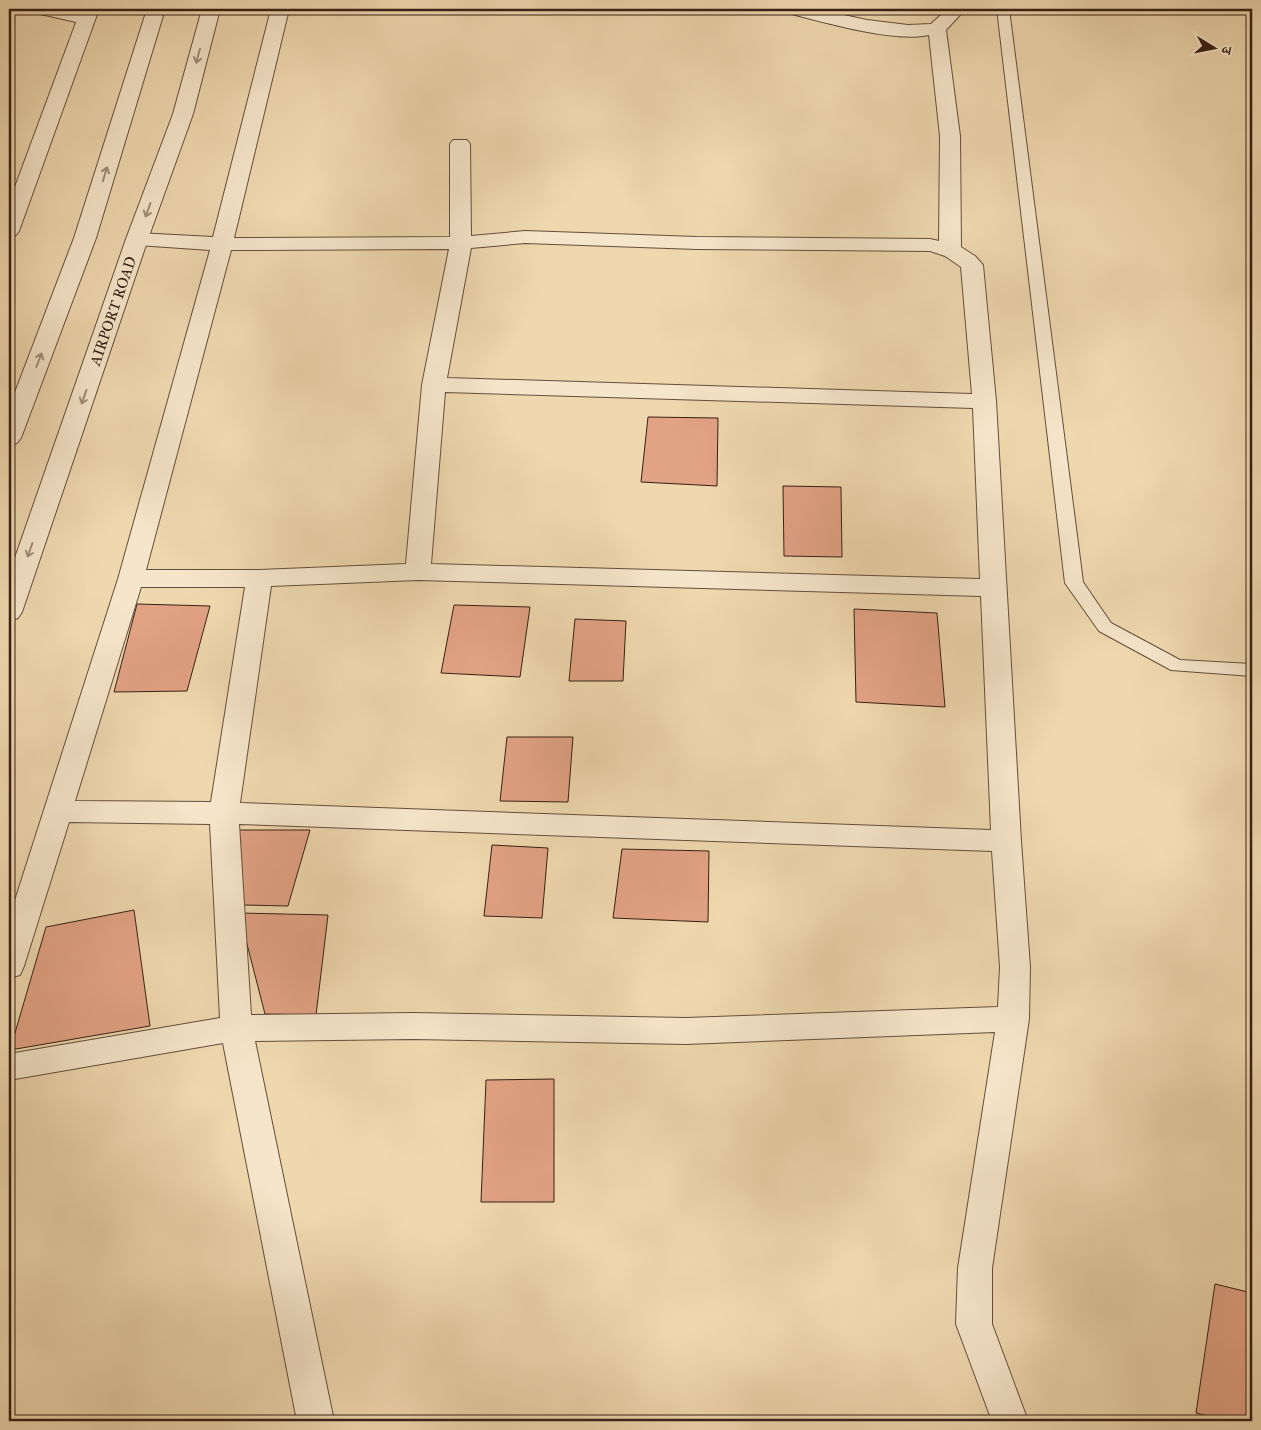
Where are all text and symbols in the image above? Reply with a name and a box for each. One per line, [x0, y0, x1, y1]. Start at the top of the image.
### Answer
north arrow [1188, 22, 1238, 72]
text: उ [1217, 44, 1235, 56]
one-way arrow [193, 47, 203, 63]
one-way arrow [100, 166, 110, 182]
one-way arrow [143, 202, 152, 217]
street label: AIRPORT ROAD [86, 254, 140, 369]
one-way arrow [34, 353, 44, 368]
one-way arrow [78, 389, 88, 405]
one-way arrow [25, 542, 34, 558]

